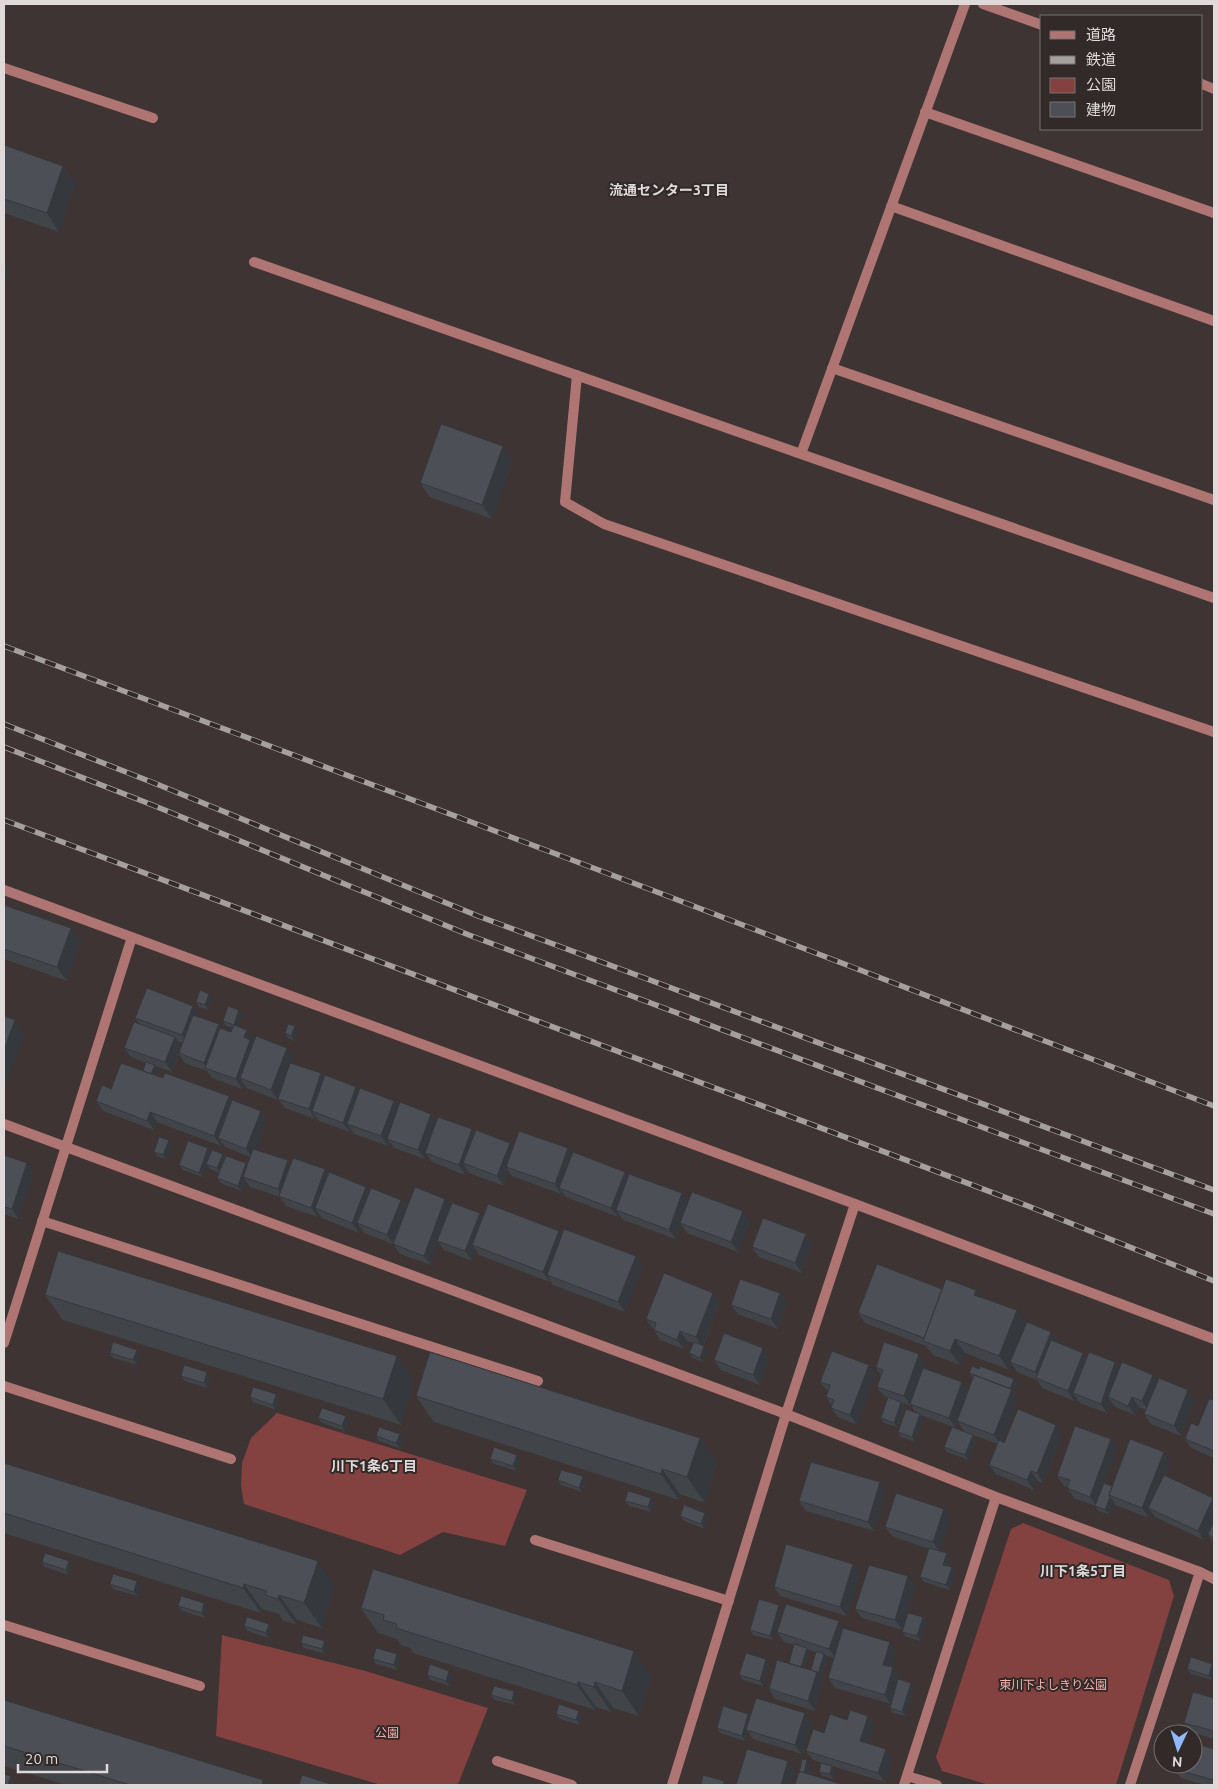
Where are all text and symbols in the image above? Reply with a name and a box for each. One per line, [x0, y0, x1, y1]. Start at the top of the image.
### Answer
legend [1040, 15, 1203, 130]
text: 道路 [1086, 26, 1116, 43]
text: 鉄道 [1086, 51, 1116, 68]
text: 公園 [1086, 76, 1116, 93]
text: 建物 [1086, 101, 1116, 118]
district label: 流通センター3丁目 [609, 182, 729, 198]
district label: 川下1条6丁目 [331, 1458, 417, 1474]
district label: 川下1条5丁目 [1040, 1563, 1126, 1579]
park label: 東川下よしきり公園 [999, 1678, 1107, 1691]
north arrow [1153, 1724, 1203, 1774]
park label: 公園 [375, 1726, 399, 1739]
scale bar [18, 1742, 106, 1774]
text: 20 m [25, 1750, 58, 1767]
text: N [1171, 1754, 1183, 1770]

